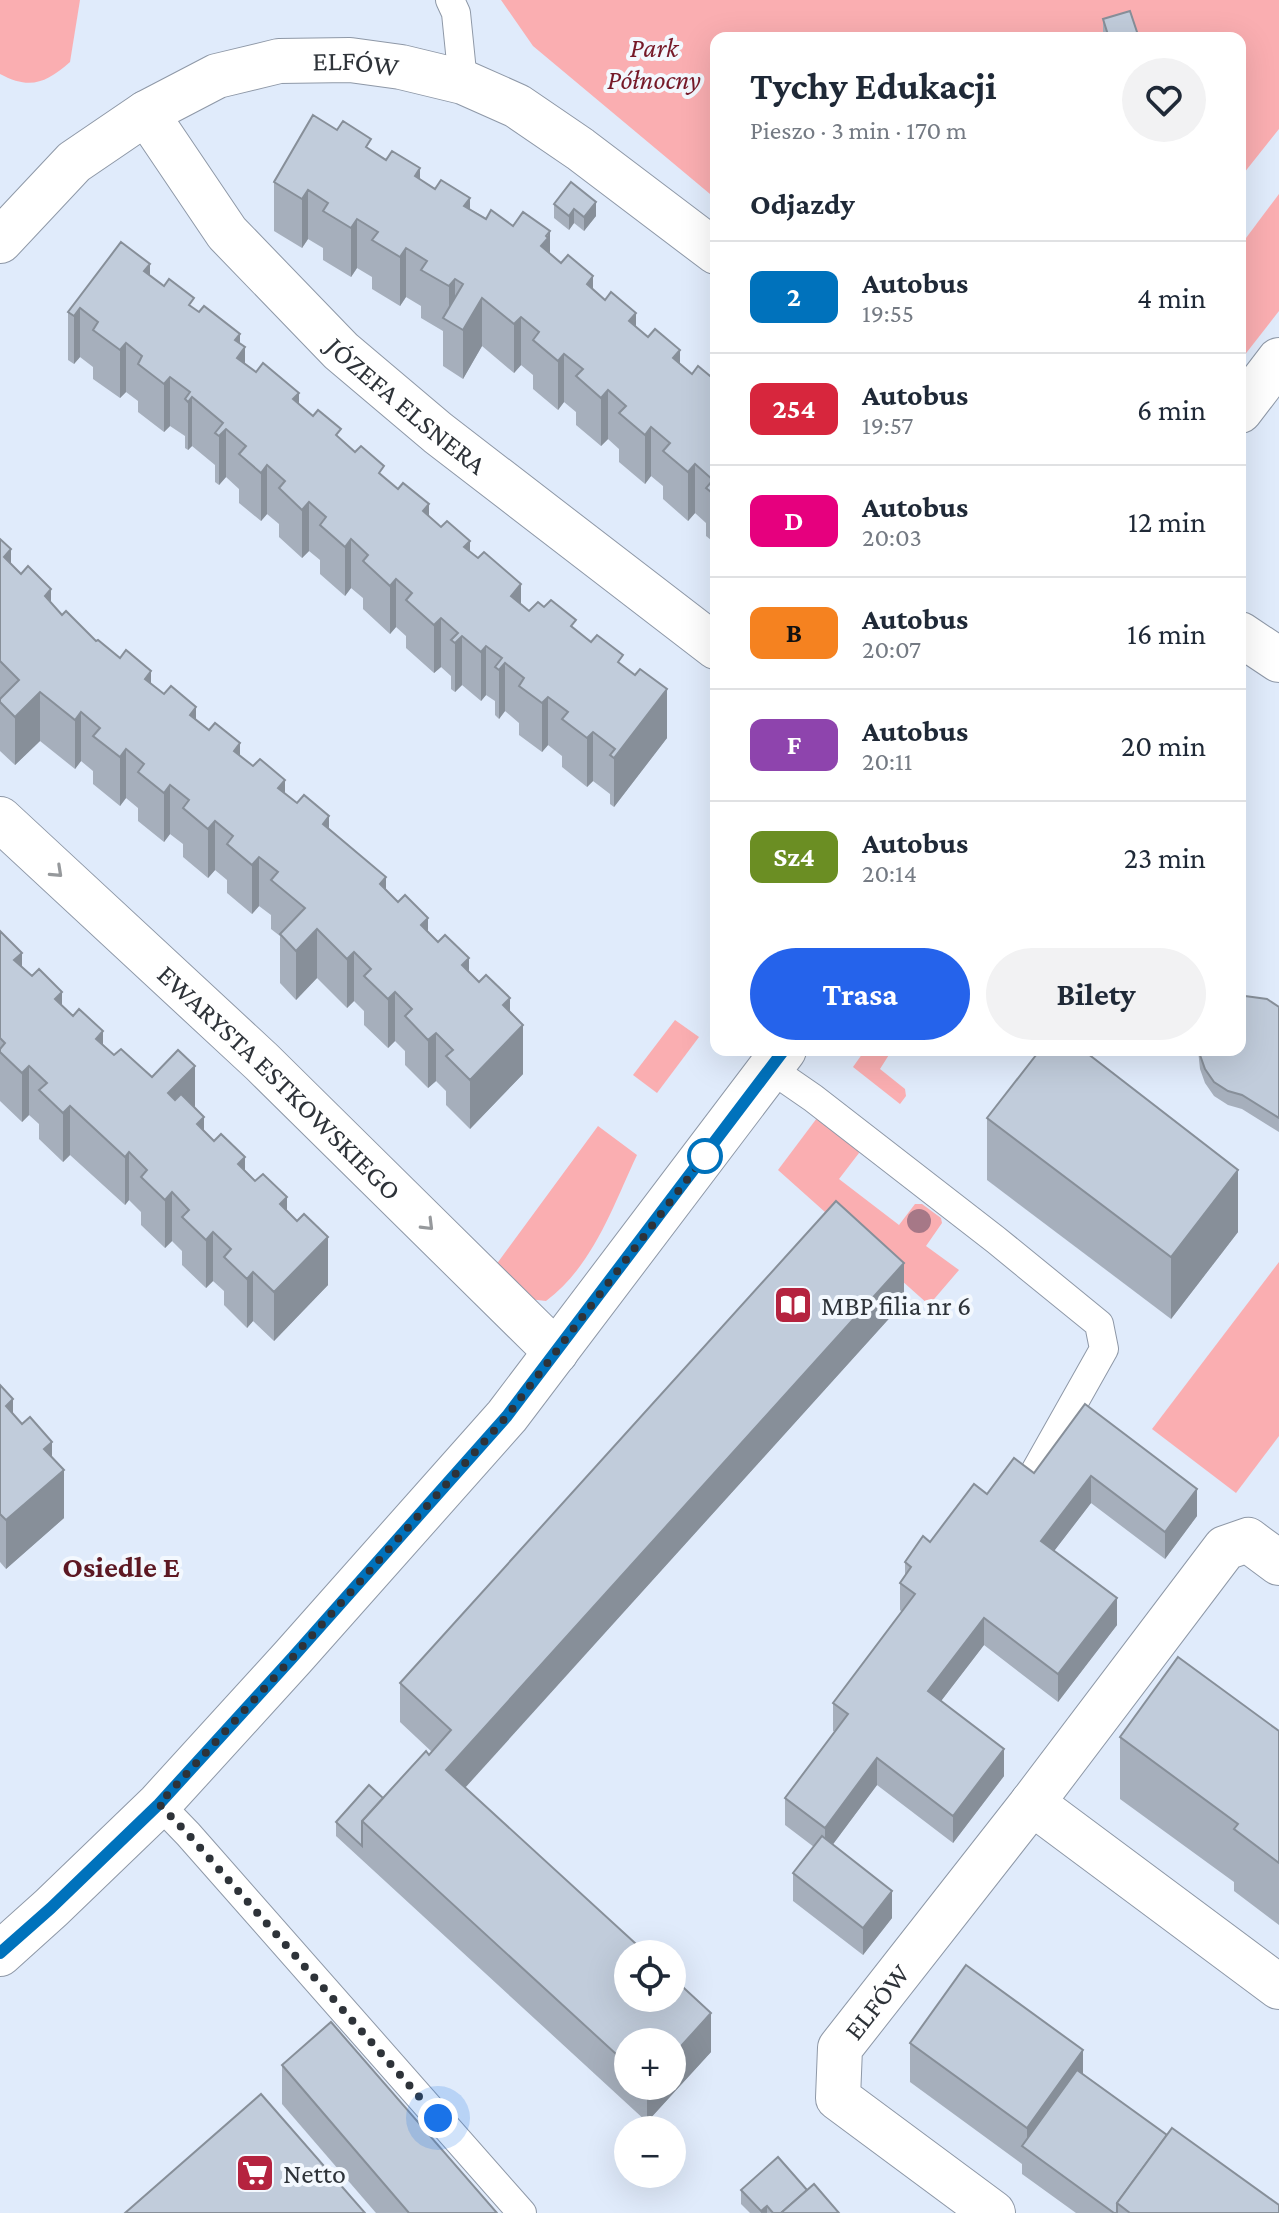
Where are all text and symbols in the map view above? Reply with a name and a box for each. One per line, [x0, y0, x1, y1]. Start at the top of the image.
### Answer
park label: Park Północny [607, 32, 701, 95]
street label: ELFÓW [312, 44, 401, 82]
button: heart [1122, 58, 1206, 142]
text: Tychy Edukacji [750, 65, 996, 107]
text: Pieszo · 3 min · 170 m [750, 116, 967, 145]
text: Odjazdy [750, 187, 855, 220]
text: Autobus [862, 266, 968, 299]
text: 2 [787, 281, 801, 312]
text: 4 min [1137, 281, 1206, 314]
text: 19:55 [862, 299, 914, 328]
street label: JÓZEFA ELSNERA [318, 328, 493, 480]
text: Autobus [862, 378, 968, 411]
text: 254 [772, 393, 816, 424]
text: 6 min [1137, 393, 1206, 426]
text: 19:57 [862, 411, 913, 440]
text: Autobus [862, 490, 968, 523]
text: D [784, 505, 804, 536]
text: 12 min [1128, 505, 1206, 538]
text: 20:03 [862, 523, 922, 552]
text: Autobus [862, 602, 968, 635]
text: B [786, 617, 802, 648]
text: 16 min [1127, 617, 1206, 650]
text: 20:07 [862, 635, 921, 664]
text: Autobus [862, 714, 968, 747]
text: F [787, 729, 801, 760]
text: 20 min [1121, 729, 1206, 762]
text: 20:11 [862, 747, 912, 776]
text: Autobus [862, 826, 968, 859]
text: Sz4 [773, 841, 815, 872]
text: 23 min [1124, 841, 1206, 874]
text: 20:14 [862, 859, 917, 888]
one-way arrow [48, 863, 62, 878]
button: Trasa [750, 948, 970, 1040]
button: Bilety [986, 948, 1206, 1040]
street label: EWARYSTA ESTKOWSKIEGO [152, 958, 408, 1206]
unlabelled marker [688, 1139, 722, 1173]
one-way arrow [419, 1216, 433, 1230]
library icon: MBP filia nr 6 [772, 1284, 814, 1326]
place label: MBP filia nr 6 [821, 1290, 971, 1321]
district label: Osiedle E [62, 1550, 180, 1583]
map controls [614, 1940, 686, 2188]
button: locate [614, 1940, 686, 2012]
street label: ELFÓW [837, 1958, 916, 2045]
button: + [614, 2028, 686, 2100]
your location [418, 2098, 458, 2138]
button: − [614, 2116, 686, 2188]
supermarket icon: Netto [234, 2152, 276, 2194]
place label: Netto [283, 2158, 346, 2189]

